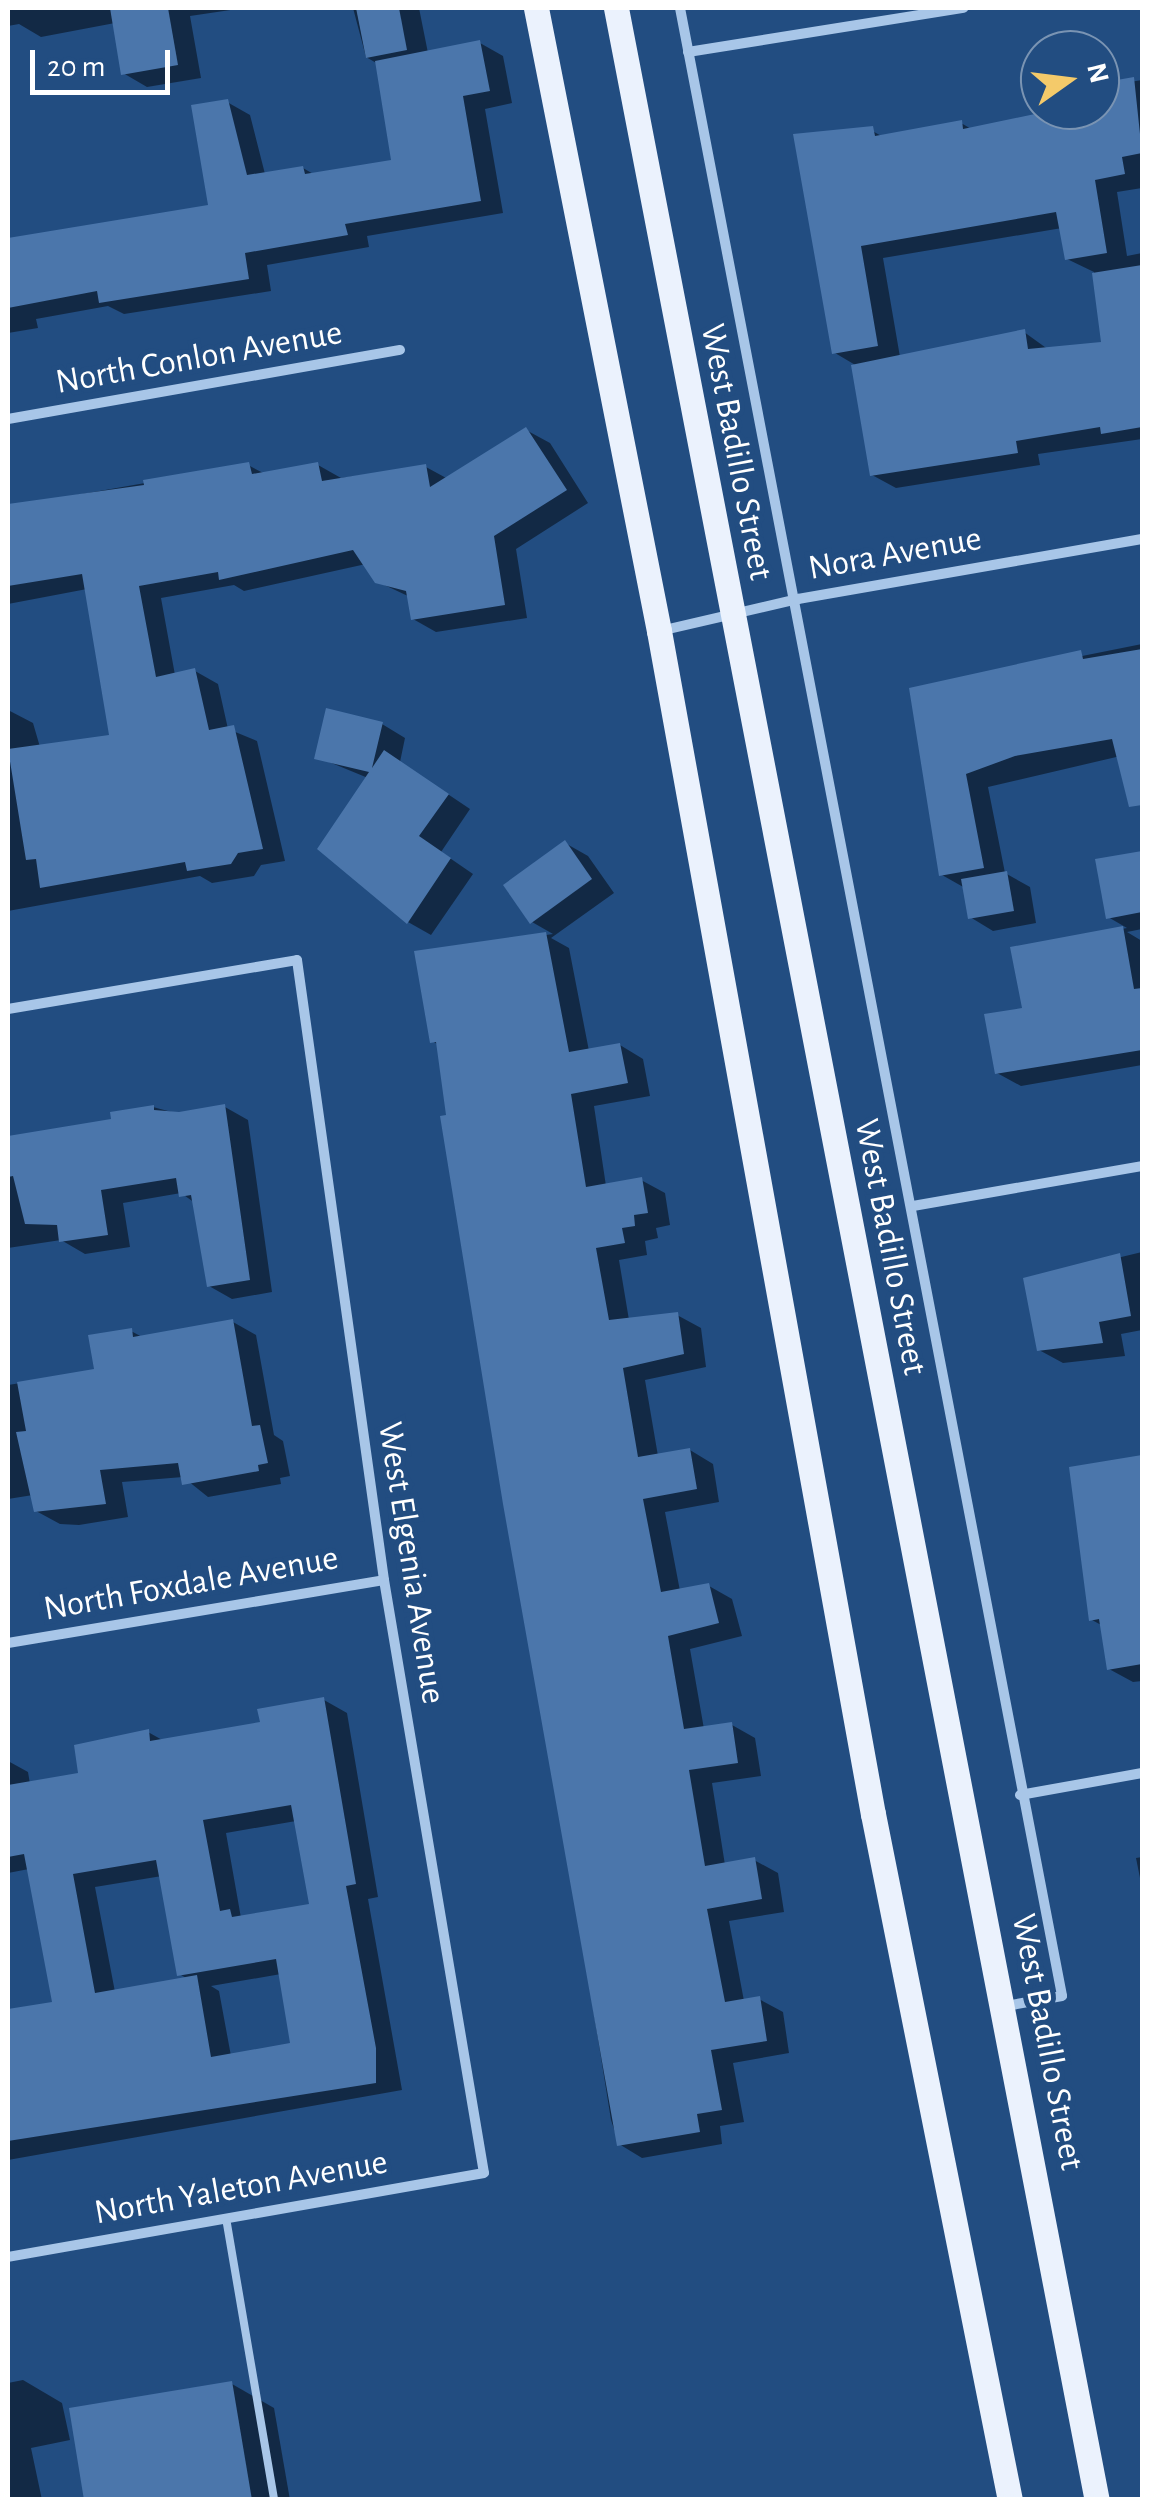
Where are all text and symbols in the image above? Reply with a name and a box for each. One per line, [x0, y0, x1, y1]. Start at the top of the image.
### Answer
scale bar [35, 30, 175, 92]
north arrow [1020, 30, 1120, 130]
text: 20 m [47, 52, 105, 82]
text: N [1081, 60, 1113, 86]
street label: North Conlon Avenue [52, 312, 346, 404]
street label: West Badillo Street [691, 320, 781, 584]
street label: Nora Avenue [805, 518, 985, 590]
street label: West Badillo Street [845, 1115, 935, 1379]
street label: West Elgenia Avenue [368, 1419, 454, 1707]
street label: North Foxdale Avenue [40, 1537, 342, 1631]
street label: West Badillo Street [1002, 1910, 1092, 2174]
street label: North Yaleton Avenue [91, 2142, 391, 2234]

